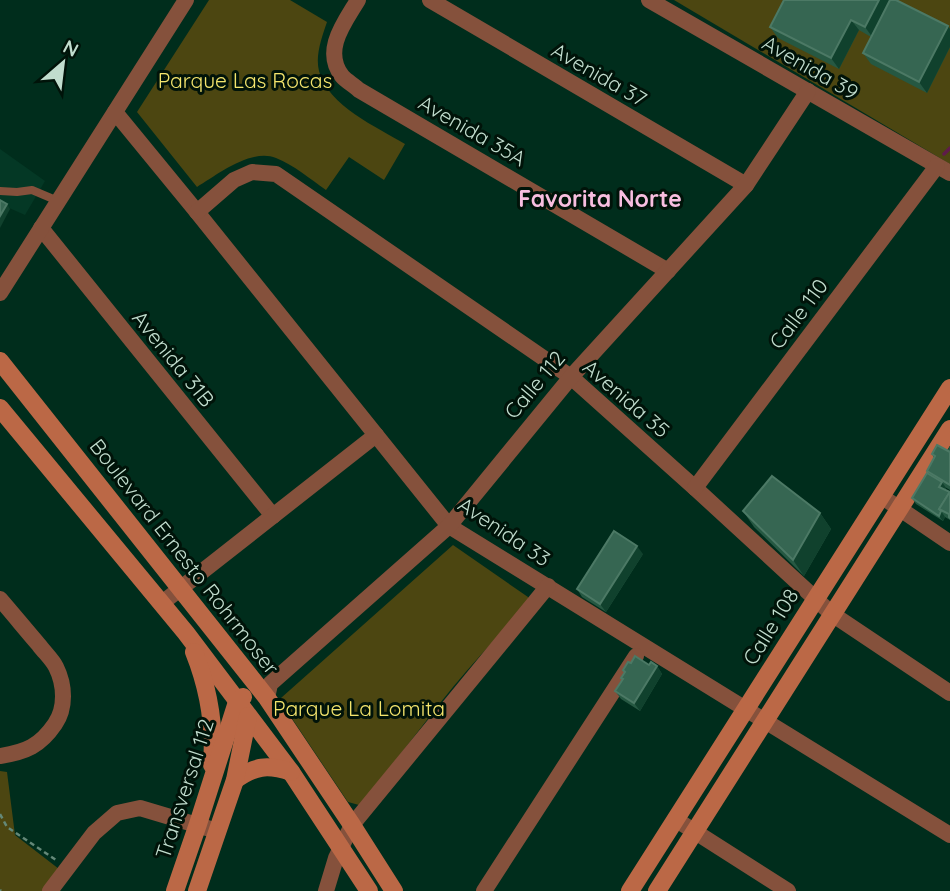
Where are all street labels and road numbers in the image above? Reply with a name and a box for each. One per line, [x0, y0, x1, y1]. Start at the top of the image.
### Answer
street label: Avenida 39 [758, 29, 863, 105]
street label: Avenida 37 [547, 37, 652, 112]
street label: Avenida 35A [414, 89, 531, 171]
street label: Calle 110 [763, 273, 833, 354]
street label: Avenida 31B [127, 305, 220, 412]
street label: Calle 112 [498, 345, 570, 424]
street label: Avenida 35 [578, 354, 675, 443]
street label: Boulevard Ernesto Rohrmoser [85, 433, 285, 679]
street label: Avenida 33 [453, 491, 556, 572]
street label: Calle 108 [737, 583, 804, 669]
street label: Transversal 112 [149, 716, 219, 862]

